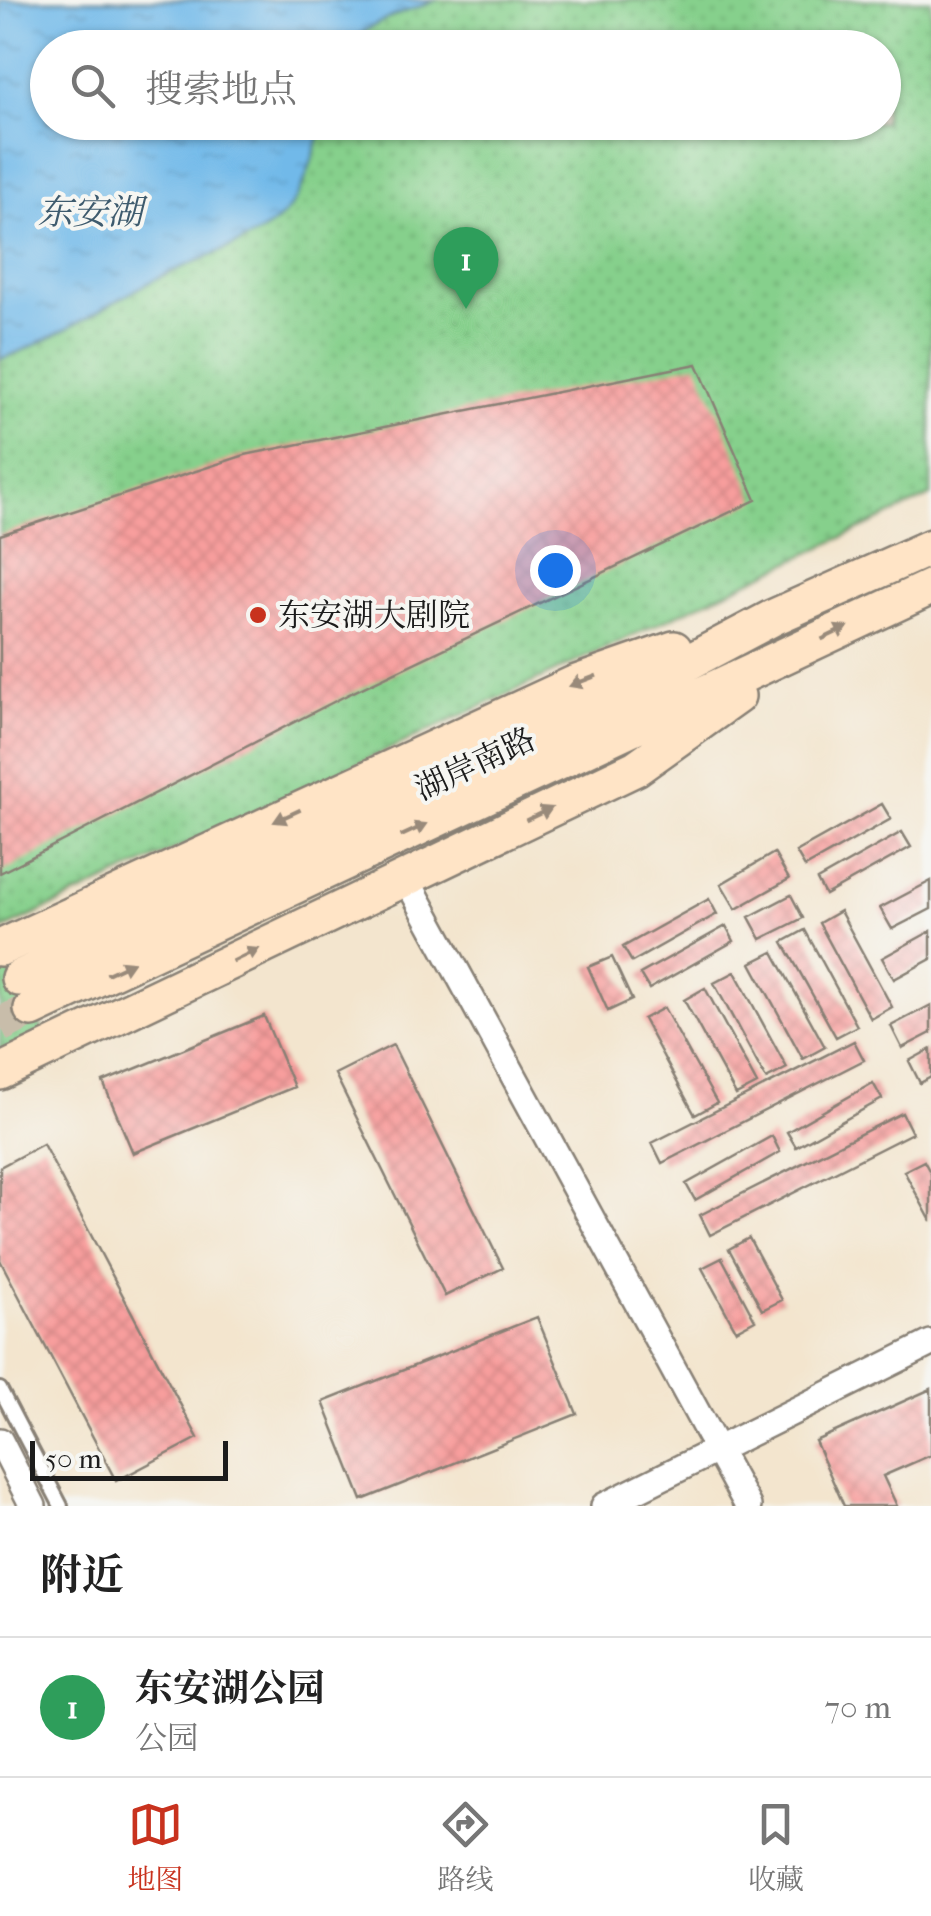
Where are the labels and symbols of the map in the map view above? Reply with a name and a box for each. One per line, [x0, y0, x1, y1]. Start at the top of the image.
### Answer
water label: 东安湖 [37, 192, 148, 233]
pin: 1 [434, 226, 498, 309]
your location [530, 545, 581, 596]
place label: 东安湖大剧院 [278, 597, 470, 634]
marker: 东安湖大剧院 [247, 604, 269, 626]
one-way arrow [821, 625, 850, 642]
one-way arrow [567, 674, 597, 690]
street label: 湖岸南路 [409, 720, 541, 808]
one-way arrow [525, 806, 554, 823]
one-way arrow [272, 807, 301, 824]
one-way arrow [400, 822, 429, 839]
one-way arrow [232, 946, 261, 963]
one-way arrow [106, 959, 135, 976]
scale bar [30, 1436, 228, 1480]

